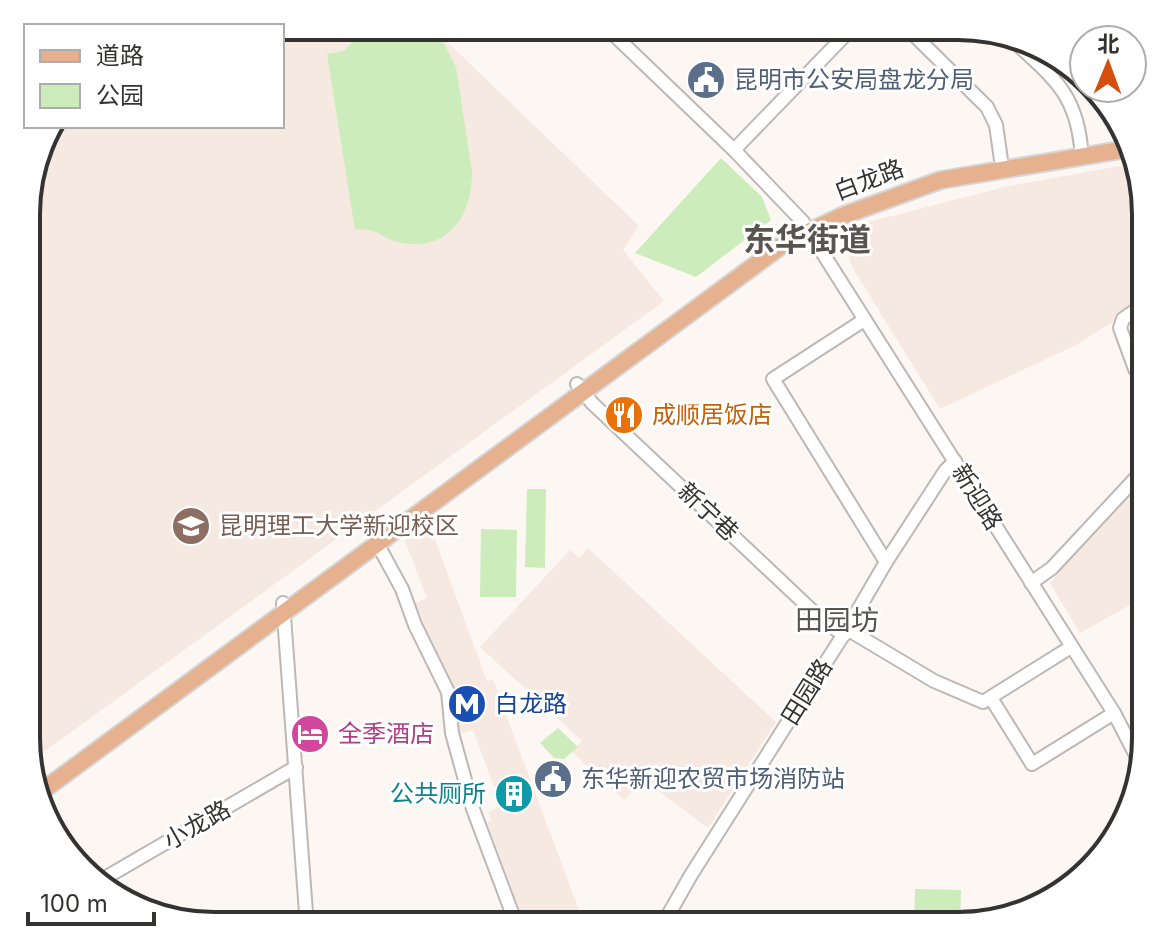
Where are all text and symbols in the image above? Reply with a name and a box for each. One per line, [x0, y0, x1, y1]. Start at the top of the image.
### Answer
legend [24, 24, 284, 128]
north arrow [1068, 24, 1148, 104]
text: 北 [1097, 31, 1120, 57]
text: 道路 [96, 41, 144, 70]
public building icon: 昆明市公安局盘龙分局 [685, 59, 727, 101]
place label: 昆明市公安局盘龙分局 [734, 65, 974, 94]
text: 公园 [96, 81, 144, 110]
street label: 白龙路 [830, 153, 908, 206]
district label: 东华街道 [743, 220, 871, 259]
restaurant icon: 成顺居饭店 [603, 394, 645, 436]
place label: 成顺居饭店 [652, 400, 772, 429]
street label: 新迎路 [946, 459, 1009, 535]
street label: 新宁巷 [672, 476, 745, 547]
school or university icon: 昆明理工大学新迎校区 [170, 505, 212, 547]
place label: 昆明理工大学新迎校区 [219, 511, 459, 540]
district label: 田园坊 [795, 603, 879, 637]
street label: 田园路 [775, 654, 838, 730]
metro station icon: 白龙路 [446, 683, 488, 725]
place label: 白龙路 [495, 689, 567, 718]
hotel icon: 全季酒店 [289, 713, 331, 755]
place label: 全季酒店 [338, 719, 434, 748]
public building icon: 东华新迎农贸市场消防站 [532, 758, 574, 800]
place label: 东华新迎农贸市场消防站 [581, 764, 845, 793]
building icon: 公共厕所 [493, 773, 535, 815]
place label: 公共厕所 [390, 779, 486, 808]
street label: 小龙路 [158, 794, 235, 855]
scale bar [28, 876, 154, 926]
text: 100 m [40, 889, 108, 918]

